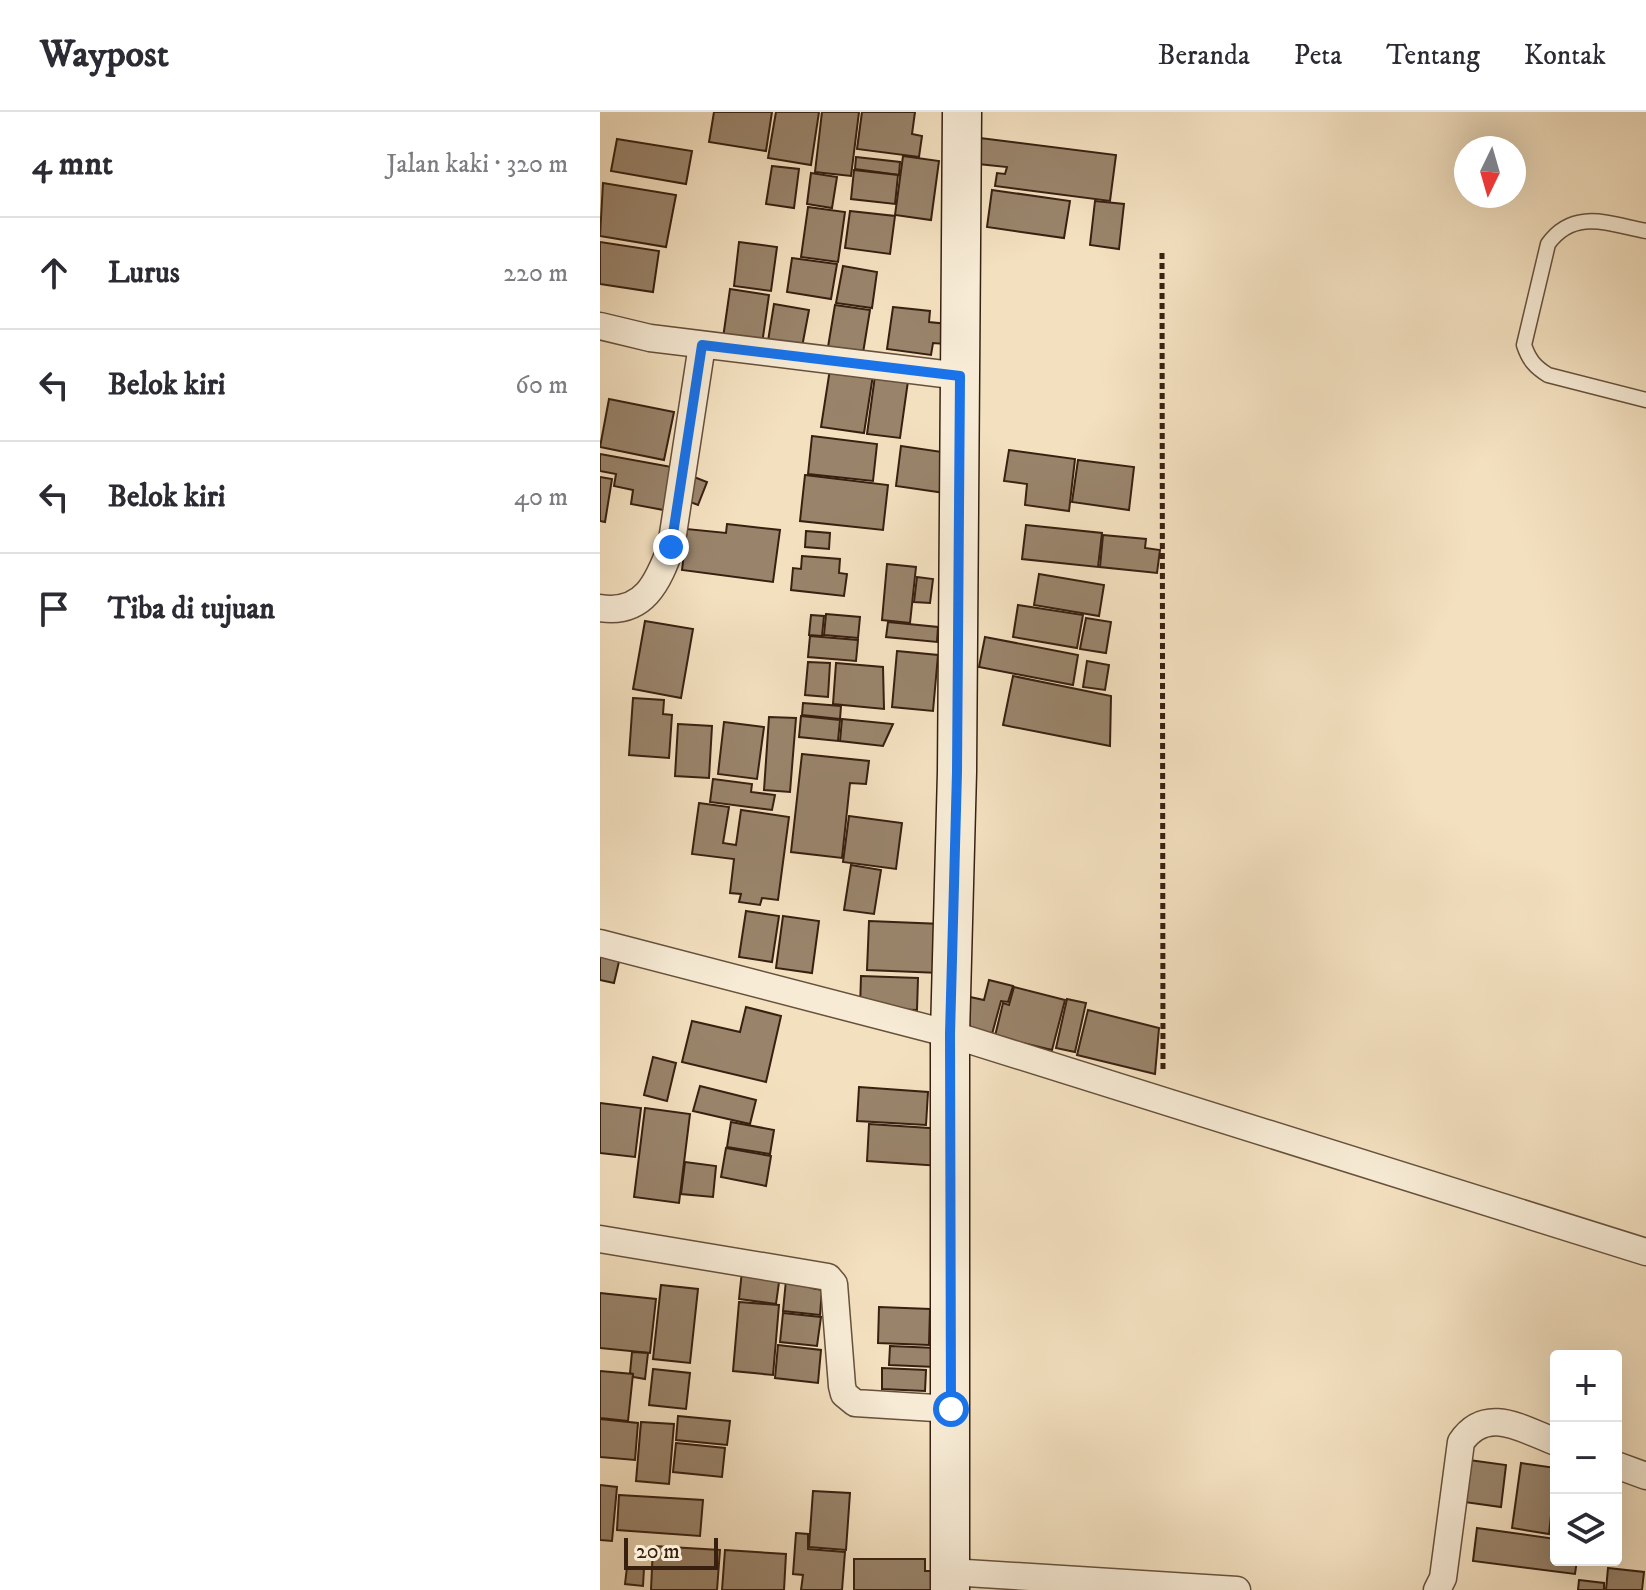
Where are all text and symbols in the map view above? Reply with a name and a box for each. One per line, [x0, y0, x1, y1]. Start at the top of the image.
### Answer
text: Waypost [40, 31, 169, 79]
text: Beranda [1158, 38, 1250, 73]
text: Peta [1294, 38, 1342, 73]
text: Tentang [1386, 38, 1480, 73]
text: Kontak [1524, 38, 1606, 73]
north arrow [1454, 136, 1526, 208]
text: 4 mnt [32, 143, 113, 185]
text: Jalan kaki · 320 m [387, 148, 568, 181]
icon: ahead [32, 251, 76, 295]
text: Lurus [108, 255, 180, 292]
text: 220 m [503, 257, 568, 290]
icon: left [32, 363, 76, 407]
text: Belok kiri [108, 367, 226, 404]
text: 60 m [515, 369, 568, 402]
icon: left [32, 475, 76, 519]
text: Belok kiri [108, 479, 226, 516]
text: 40 m [514, 481, 568, 514]
route end [653, 529, 689, 565]
icon: arrive [32, 587, 76, 631]
text: Tiba di tujuan [108, 591, 275, 628]
map controls [1550, 1350, 1622, 1566]
button: + [1550, 1350, 1622, 1422]
route start [933, 1391, 969, 1427]
button: − [1550, 1422, 1622, 1494]
button: layers [1550, 1494, 1622, 1566]
scale bar [624, 1534, 718, 1570]
text: 20 m [636, 1538, 680, 1565]

